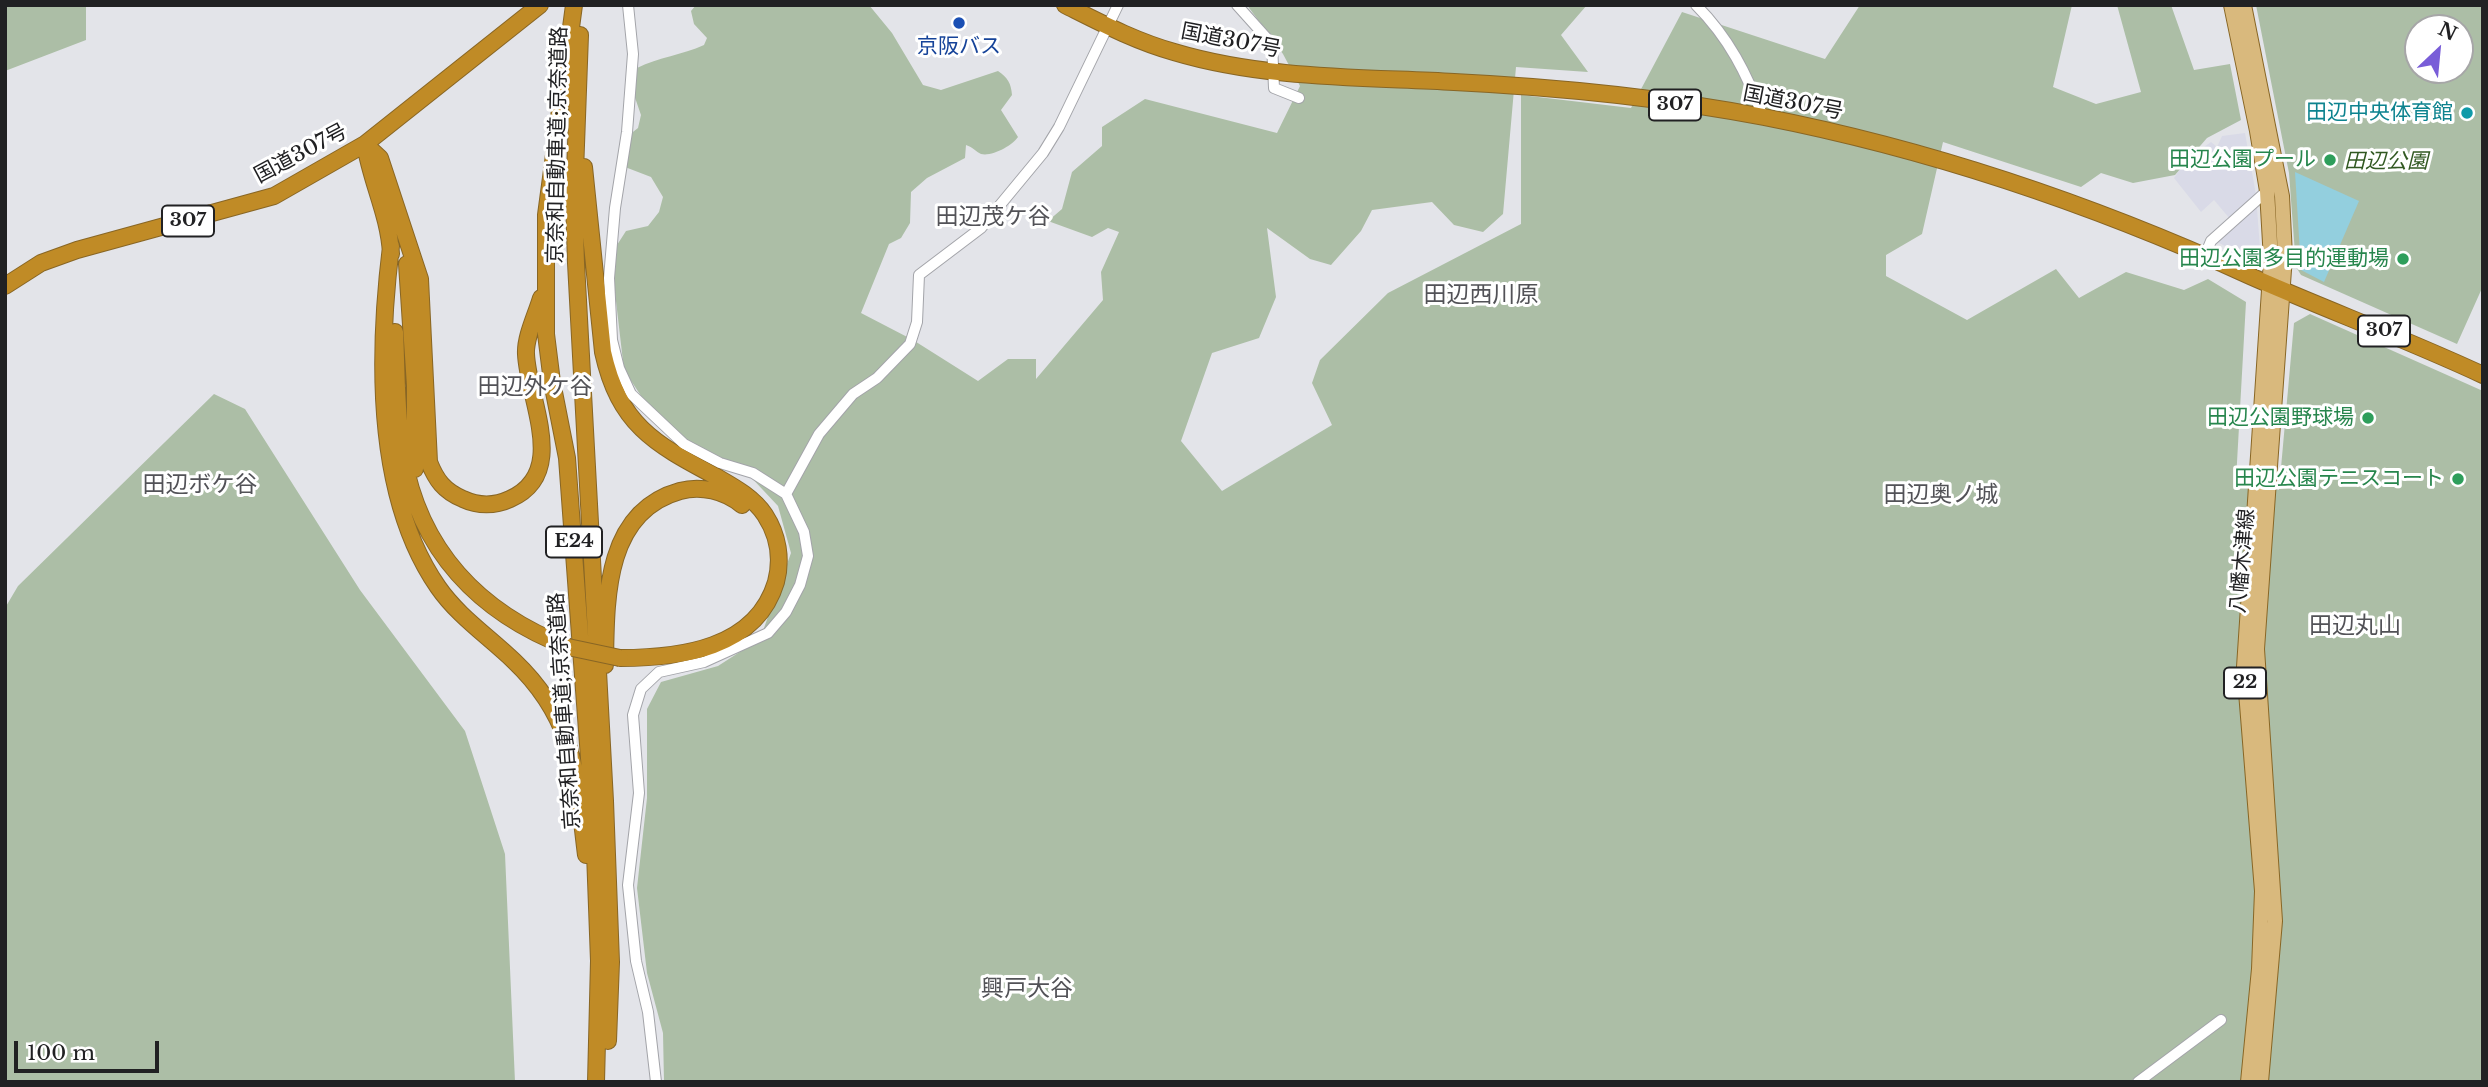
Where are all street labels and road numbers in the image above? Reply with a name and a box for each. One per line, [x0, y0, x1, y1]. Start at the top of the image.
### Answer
street label: 国道307号 [1179, 19, 1283, 63]
street label: 京奈和自動車道;京奈道路 [543, 26, 573, 264]
street label: 国道307号 [1741, 81, 1845, 125]
road number: 307 [1649, 90, 1701, 120]
street label: 国道307号 [250, 119, 352, 189]
road number: 307 [162, 206, 214, 236]
road number: 307 [2358, 316, 2410, 346]
street label: 八幡木津線 [2226, 508, 2260, 614]
road number: E24 [546, 526, 602, 558]
street label: 京奈和自動車道;京奈道路 [544, 592, 586, 830]
road number: 22 [2224, 668, 2266, 698]

